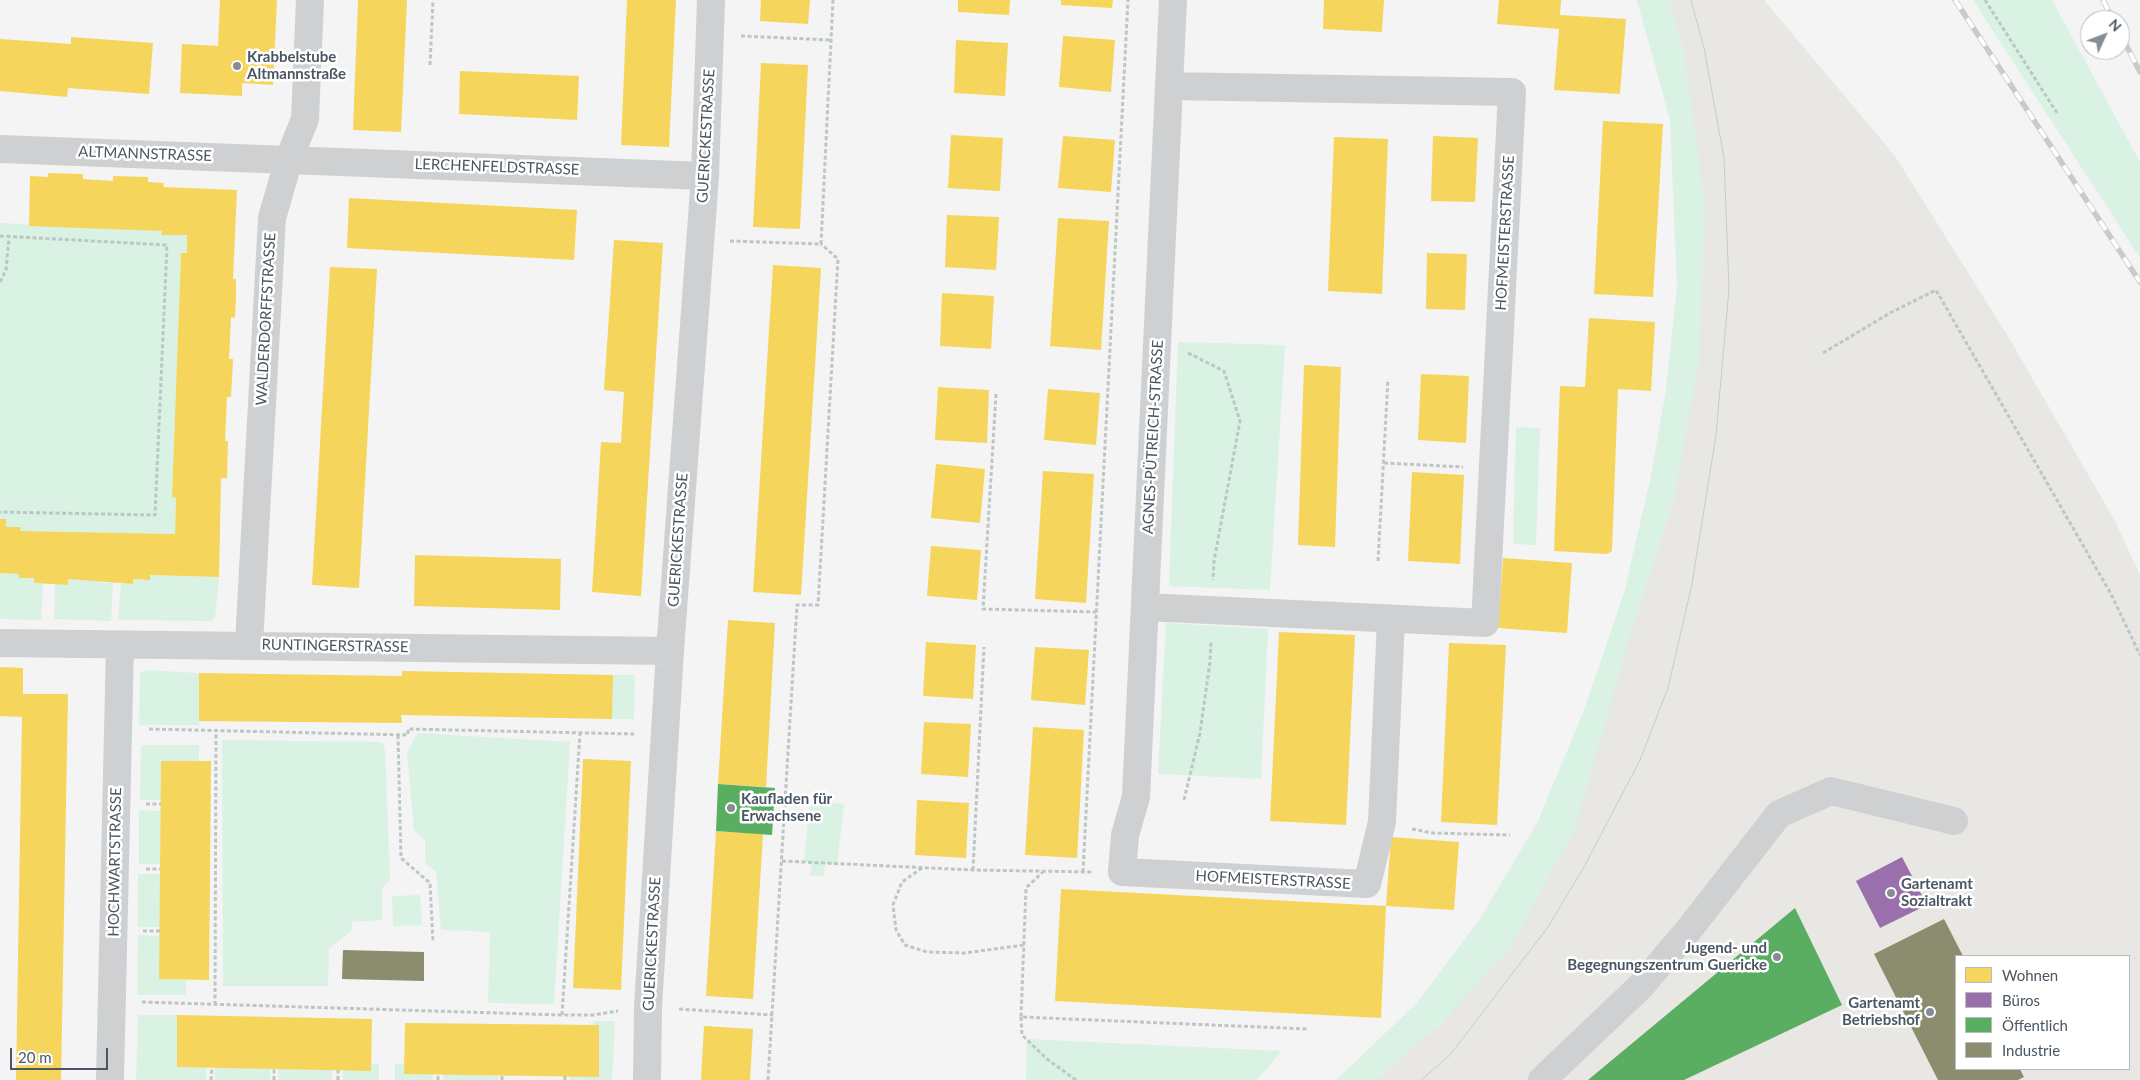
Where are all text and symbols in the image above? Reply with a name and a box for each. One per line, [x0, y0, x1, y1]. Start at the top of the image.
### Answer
north arrow [2080, 10, 2130, 60]
text: N [2106, 15, 2125, 35]
place label: Krabbelstube Altmannstraße [247, 48, 346, 83]
marker: Krabbelstube Altmannstraße [231, 60, 243, 72]
street label: GUERICKESTRASSE [693, 68, 719, 204]
street label: ALTMANNSTRASSE [78, 143, 212, 165]
street label: LERCHENFELDSTRASSE [414, 155, 580, 179]
street label: HOFMEISTERSTRASSE [1492, 155, 1518, 311]
street label: WALDERDORFFSTRASSE [252, 232, 280, 406]
street label: AGNES-PÜTREICH-STRASSE [1139, 339, 1167, 535]
street label: GUERICKESTRASSE [664, 472, 692, 608]
street label: RUNTINGERSTRASSE [261, 636, 409, 656]
street label: HOCHWARTSTRASSE [105, 787, 125, 937]
place label: Kaufladen für Erwachsene [741, 790, 832, 825]
marker: Kaufladen für Erwachsene [725, 802, 737, 814]
street label: HOFMEISTERSTRASSE [1195, 867, 1351, 893]
place label: Gartenamt Sozialtrakt [1901, 875, 1973, 910]
street label: GUERICKESTRASSE [639, 876, 665, 1012]
marker: Gartenamt Sozialtrakt [1885, 887, 1897, 899]
place label: Jugend- und Begegnungszentrum Guericke [1567, 939, 1767, 974]
marker: Jugend- und Begegnungszentrum Guericke [1771, 951, 1783, 963]
legend [1955, 955, 2130, 1070]
text: Wohnen [2002, 966, 2058, 984]
text: Büros [2002, 991, 2040, 1009]
place label: Gartenamt Betriebshof [1842, 994, 1920, 1029]
marker: Gartenamt Betriebshof [1924, 1006, 1936, 1018]
text: Öffentlich [2002, 1016, 2068, 1034]
scale bar [12, 1038, 110, 1070]
text: Industrie [2002, 1041, 2060, 1059]
text: 20 m [18, 1048, 52, 1066]

